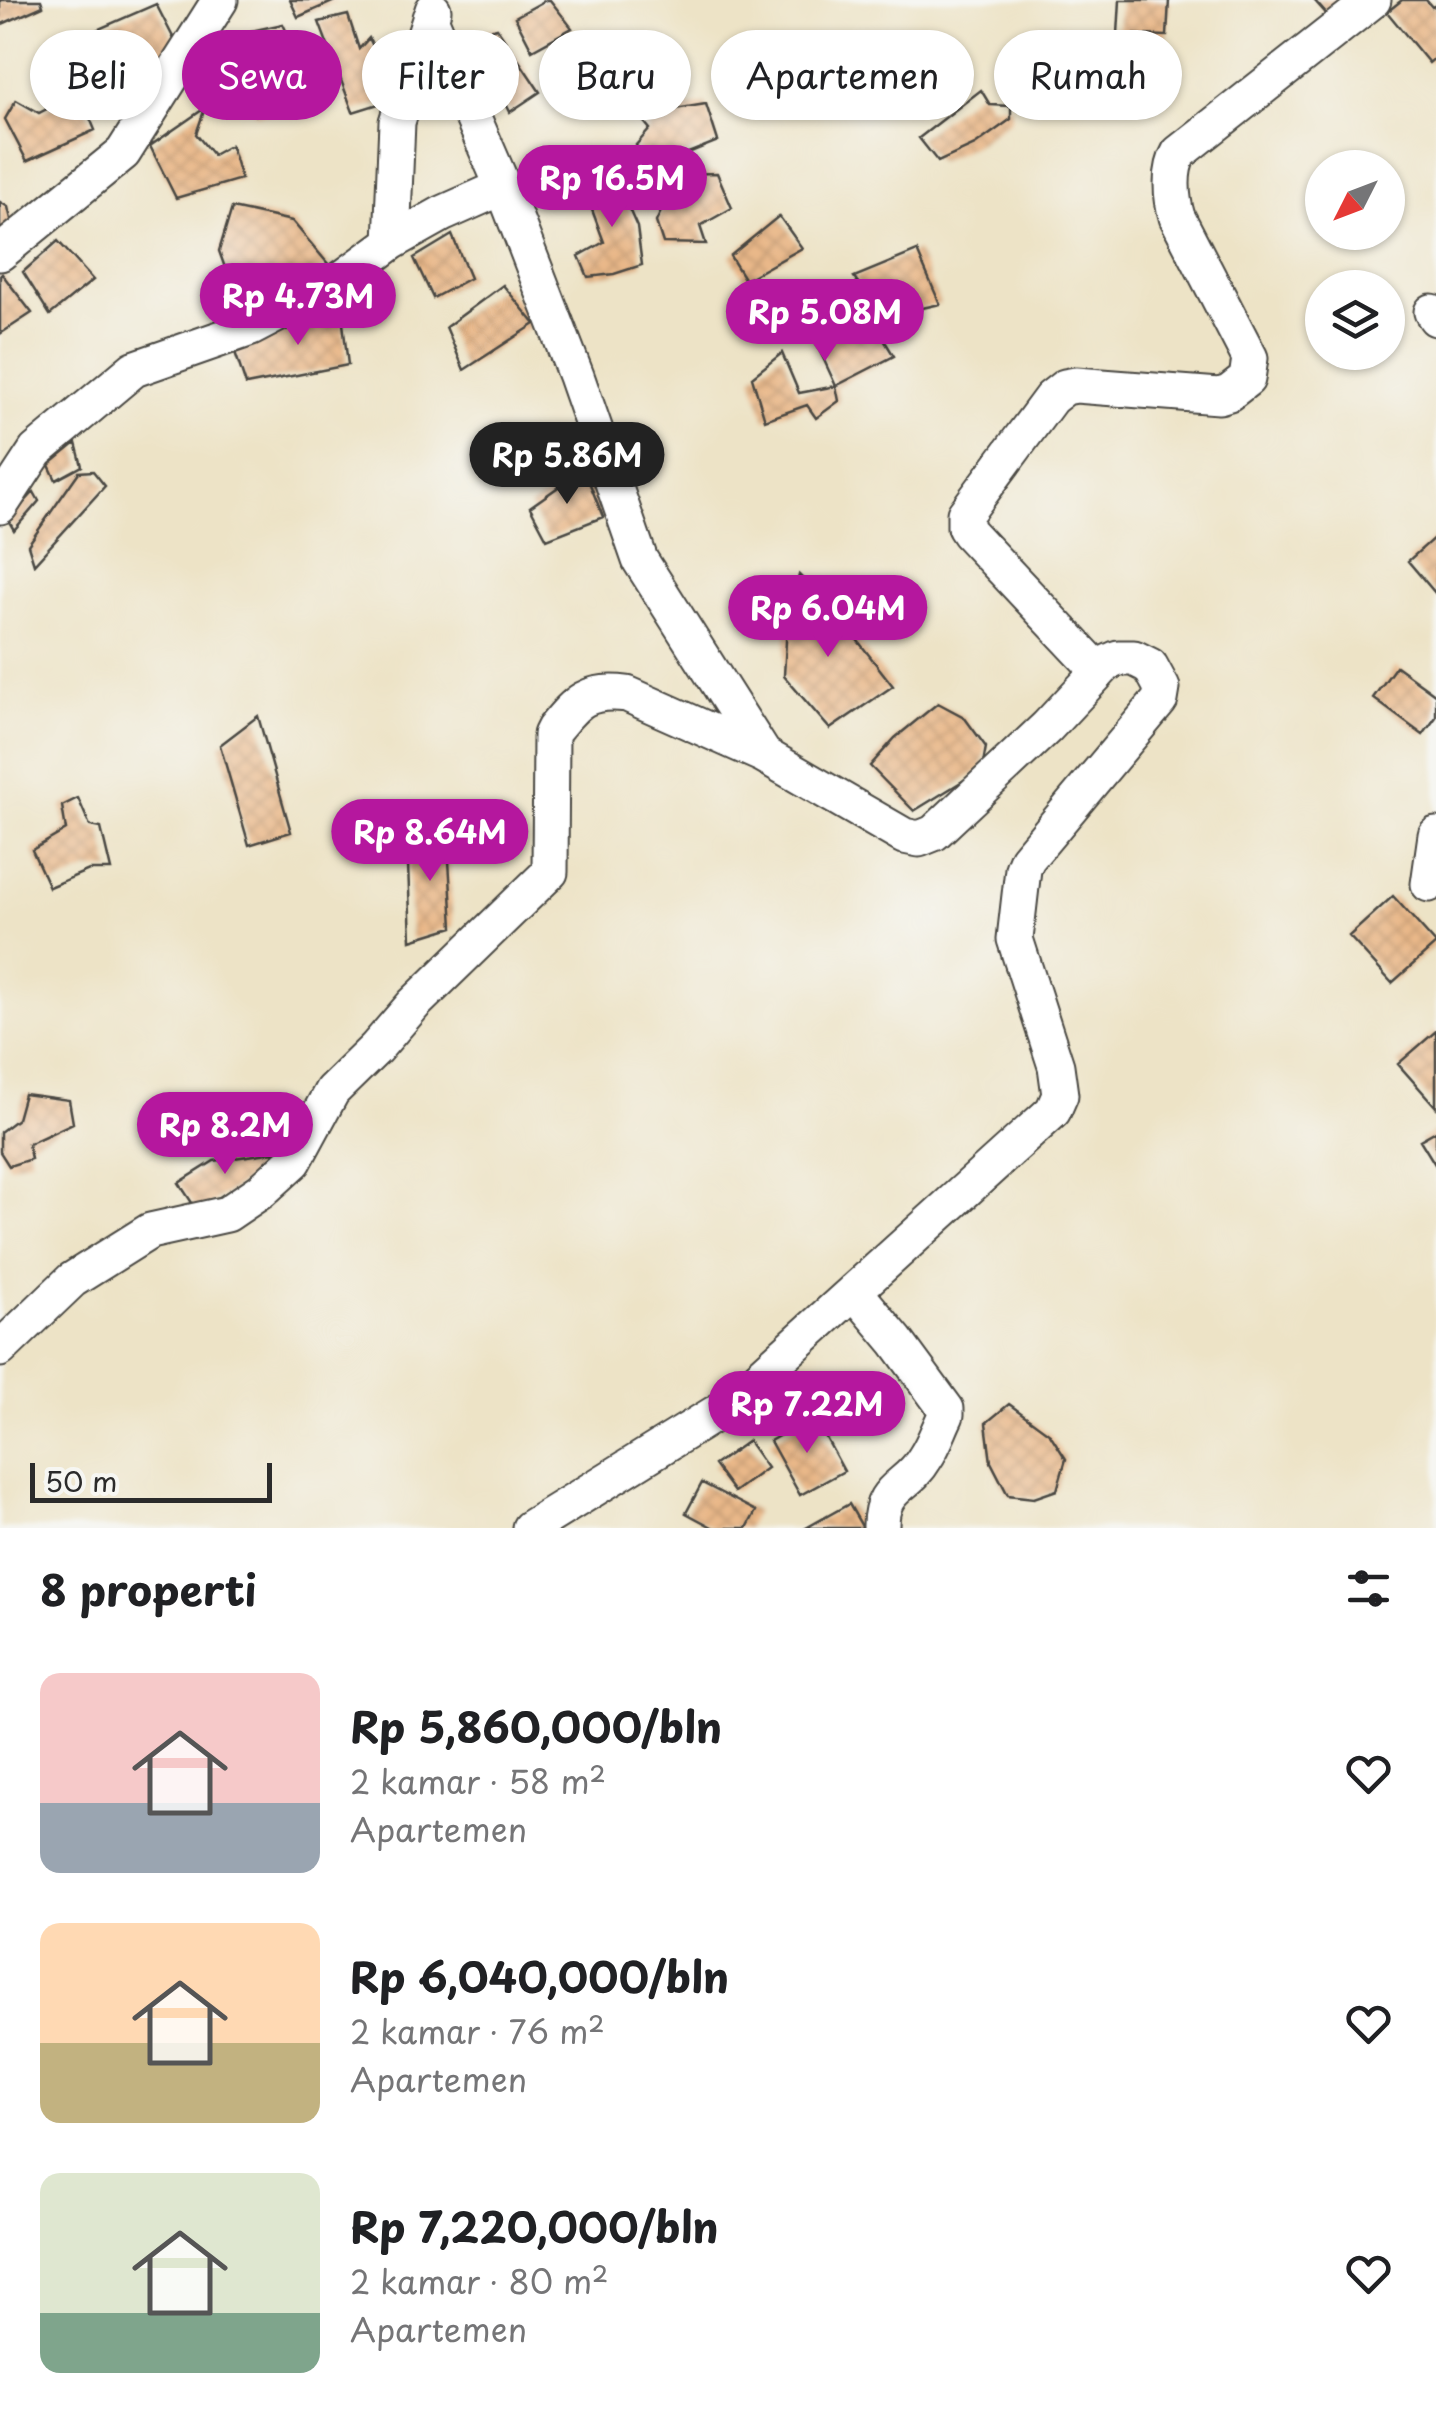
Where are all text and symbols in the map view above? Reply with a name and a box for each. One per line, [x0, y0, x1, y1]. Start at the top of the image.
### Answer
chip: Beli [30, 30, 162, 120]
chip: Sewa [182, 30, 342, 120]
chip: Filter [362, 30, 519, 120]
chip: Baru [539, 30, 691, 120]
chip: Apartemen [711, 30, 974, 120]
chip: Rumah [994, 30, 1182, 120]
pin: Rp 16.5M [509, 145, 715, 230]
north arrow [1305, 150, 1405, 250]
map controls [1305, 150, 1405, 370]
text: Rp 16.5M [539, 153, 685, 201]
pin: Rp 4.73M [195, 263, 401, 348]
button: layers [1305, 270, 1405, 370]
text: Rp 4.73M [222, 271, 374, 319]
pin: Rp 5.08M [722, 279, 928, 364]
text: Rp 5.08M [748, 287, 902, 335]
pin: Rp 5.86M [464, 422, 670, 507]
text: Rp 5.86M [491, 430, 643, 478]
pin: Rp 6.04M [725, 575, 931, 660]
text: Rp 6.04M [750, 583, 906, 631]
pin: Rp 8.64M [327, 799, 533, 884]
text: Rp 8.64M [353, 807, 507, 855]
pin: Rp 8.2M [133, 1092, 317, 1177]
text: Rp 8.2M [159, 1100, 291, 1148]
pin: Rp 7.22M [704, 1371, 910, 1456]
text: Rp 7.22M [730, 1379, 884, 1427]
scale bar [30, 1458, 272, 1502]
text: 50 m [45, 1459, 118, 1502]
text: 8 properti [40, 1557, 257, 1620]
icon: filters [1341, 1561, 1396, 1616]
text: Rp 5,860,000/bln [350, 1694, 722, 1757]
icon: home [120, 1713, 240, 1833]
icon: heart [1341, 1746, 1396, 1801]
text: 2 kamar · 58 m² [350, 1757, 606, 1805]
text: Apartemen [350, 1805, 527, 1853]
text: Rp 6,040,000/bln [350, 1944, 729, 2007]
icon: home [120, 1963, 240, 2083]
icon: heart [1341, 1996, 1396, 2051]
text: 2 kamar · 76 m² [350, 2007, 605, 2055]
text: Apartemen [350, 2055, 527, 2103]
text: Rp 7,220,000/bln [350, 2194, 719, 2257]
icon: home [120, 2213, 240, 2333]
icon: heart [1341, 2246, 1396, 2301]
text: 2 kamar · 80 m² [350, 2257, 609, 2305]
text: Apartemen [350, 2305, 527, 2353]

